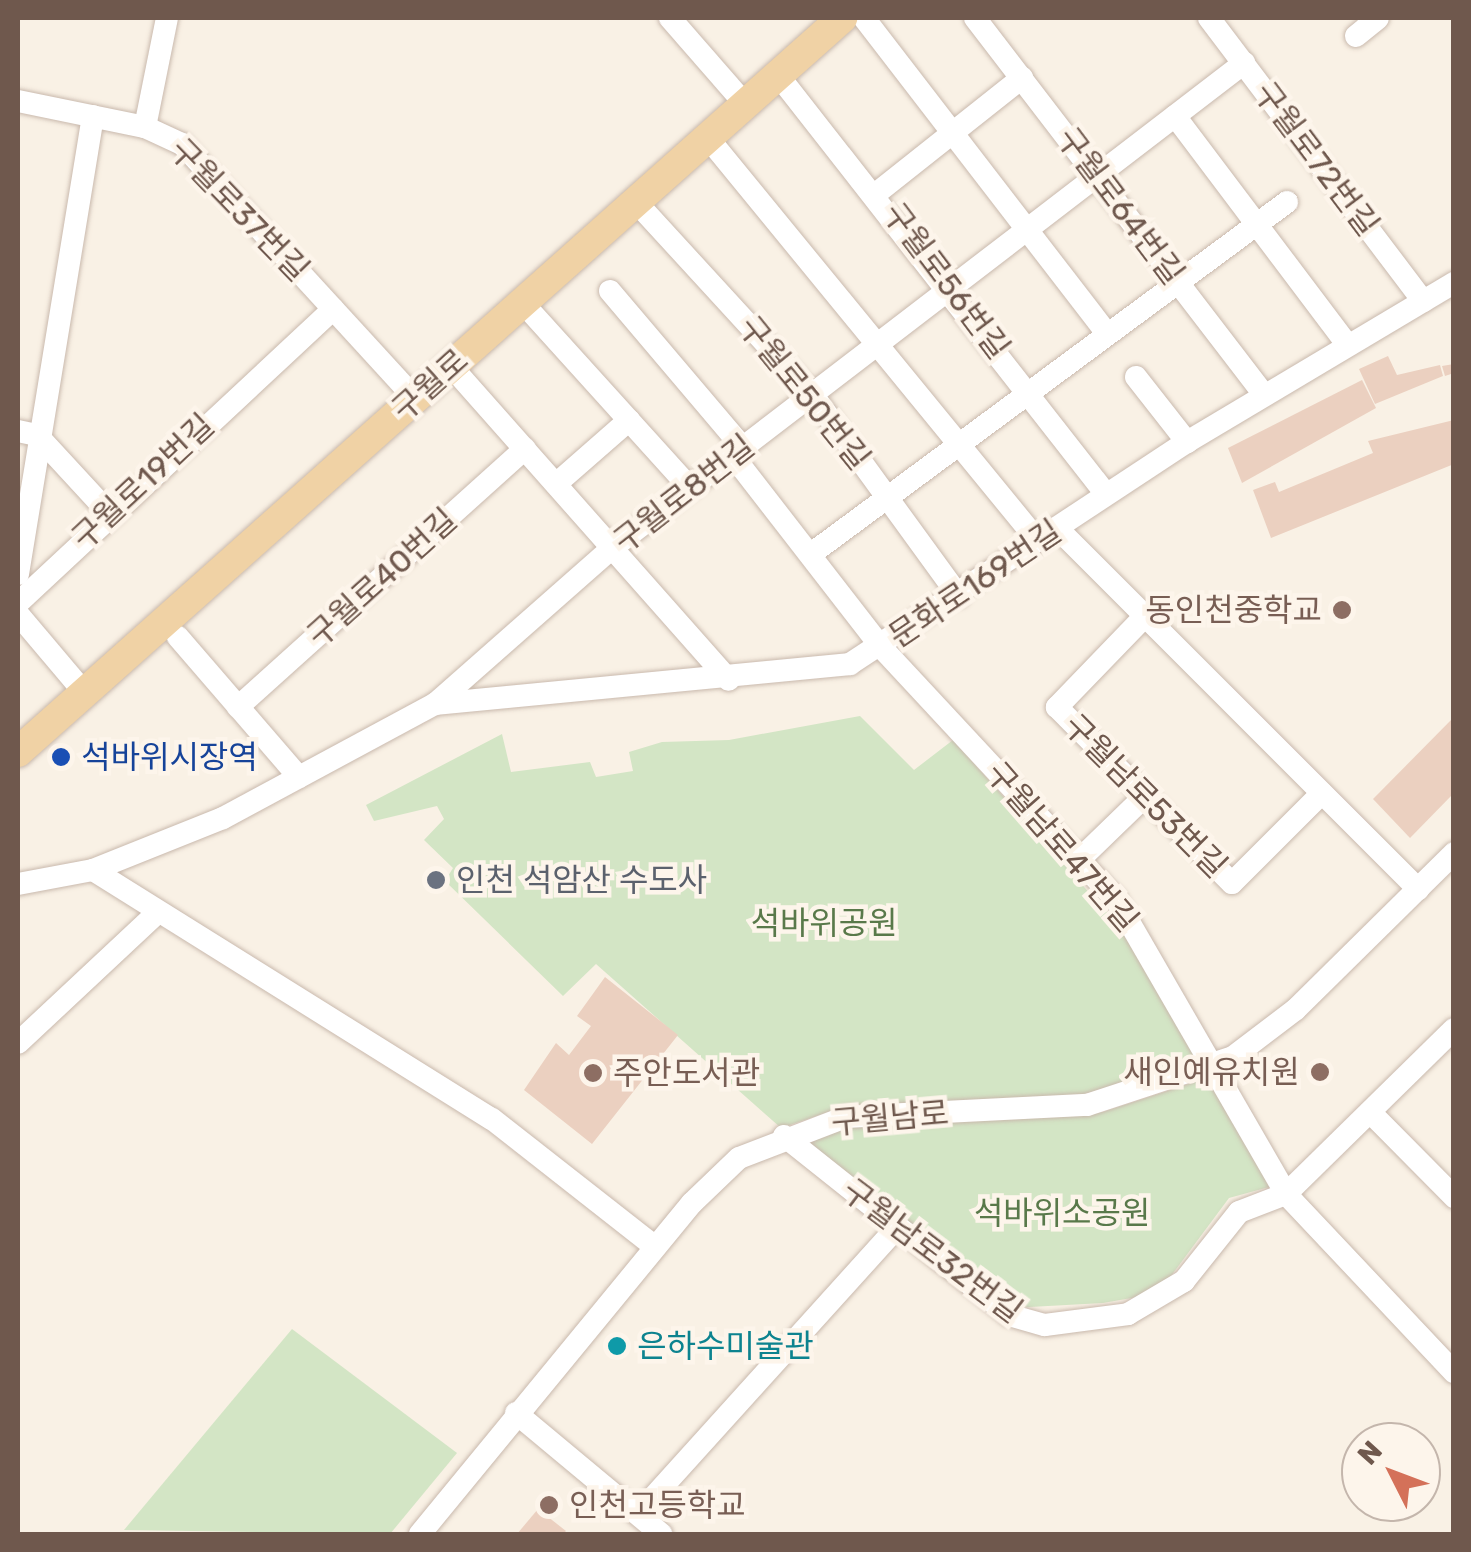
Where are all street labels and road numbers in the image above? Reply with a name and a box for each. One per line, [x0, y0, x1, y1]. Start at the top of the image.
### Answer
street label: 구월로72번길 [1246, 75, 1386, 243]
street label: 구월로64번길 [1049, 120, 1191, 292]
street label: 구월로37번길 [162, 131, 316, 289]
street label: 구월로56번길 [875, 195, 1017, 367]
street label: 구월로50번길 [730, 308, 878, 478]
street label: 구월로 [384, 341, 476, 429]
street label: 구월로19번길 [64, 407, 222, 557]
street label: 구월로8번길 [606, 427, 762, 561]
street label: 구월로40번길 [300, 501, 464, 655]
street label: 문화로169번길 [882, 512, 1068, 656]
street label: 구월남로53번길 [1055, 706, 1235, 886]
street label: 구월남로47번길 [978, 754, 1146, 940]
street label: 구월남로 [830, 1094, 950, 1142]
street label: 구월남로32번길 [835, 1171, 1029, 1331]

